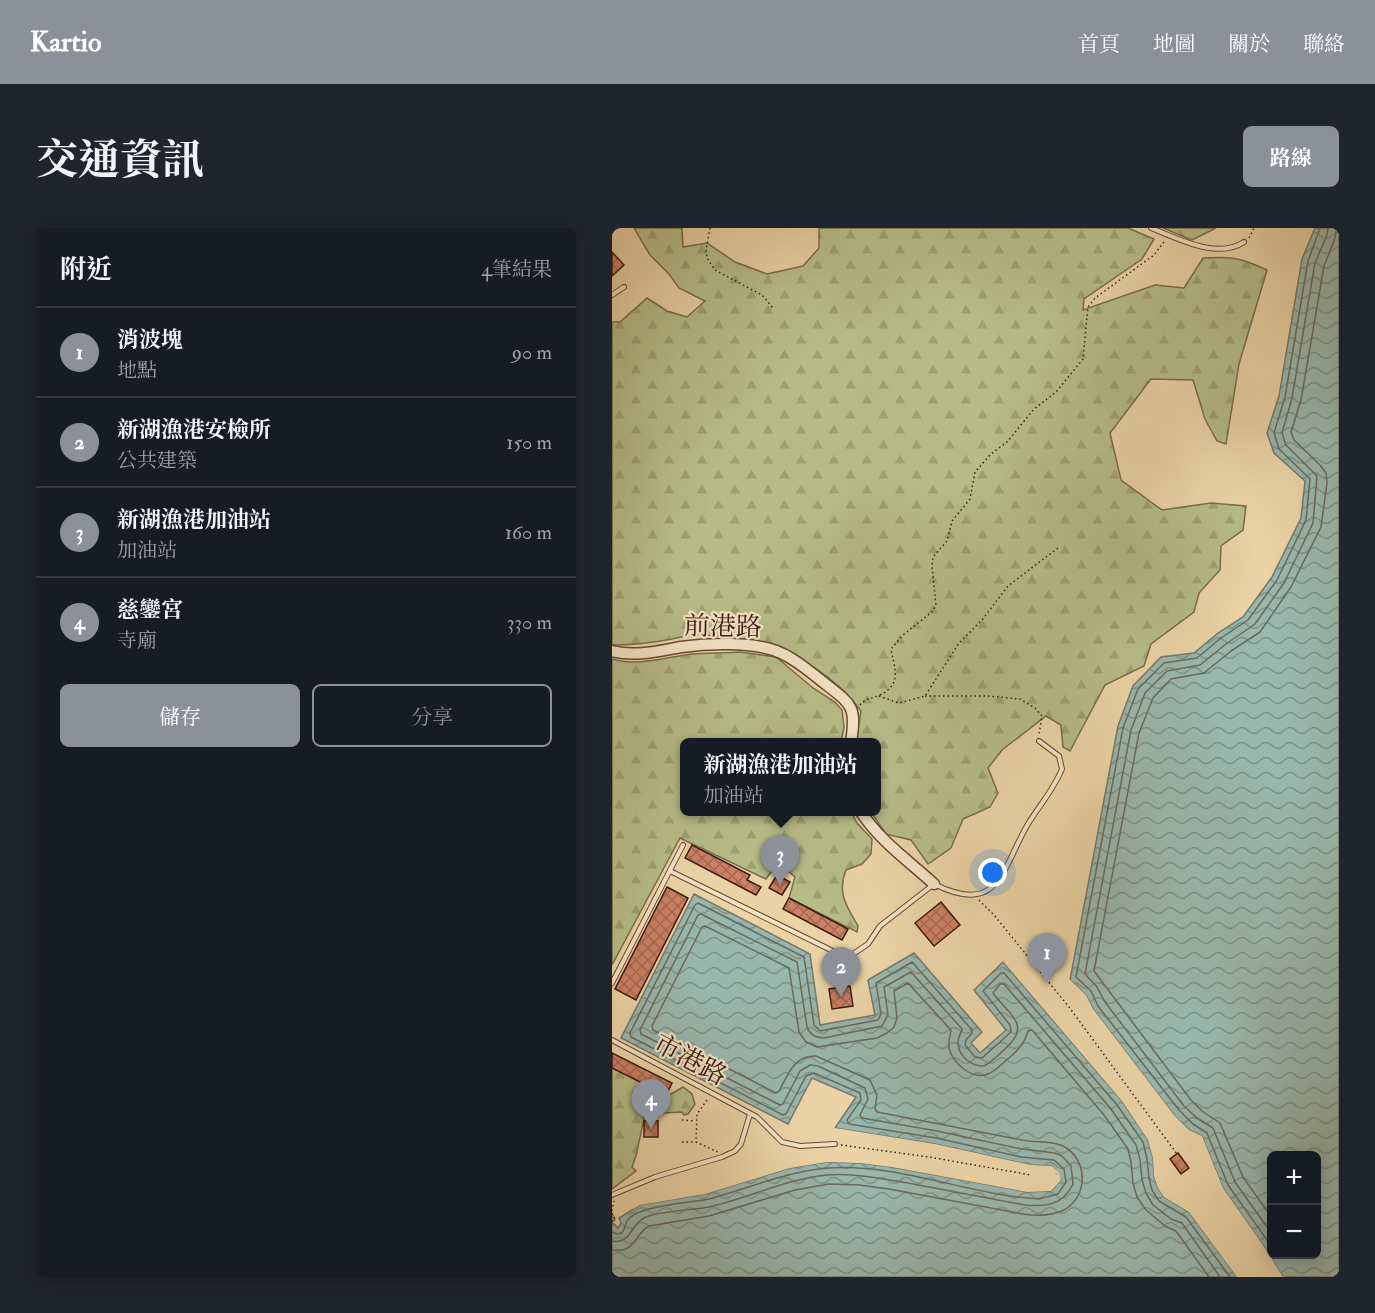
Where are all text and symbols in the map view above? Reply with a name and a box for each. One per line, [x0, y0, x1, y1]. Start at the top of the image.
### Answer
text: Kartio [30, 25, 101, 60]
text: 首頁 [1078, 31, 1120, 58]
text: 地圖 [1153, 31, 1195, 58]
text: 關於 [1228, 31, 1270, 58]
text: 聯絡 [1303, 31, 1345, 58]
button: 路線 [1243, 126, 1339, 187]
text: 交通資訊 [36, 135, 204, 187]
text: 附近 [60, 254, 112, 286]
text: 4筆結果 [481, 257, 552, 282]
text: 消波塊 [117, 326, 183, 354]
text: 1 [76, 340, 83, 365]
text: 90 m [512, 340, 552, 365]
text: 地點 [117, 358, 157, 383]
text: 新湖漁港安檢所 [117, 416, 271, 444]
text: 2 [74, 430, 85, 455]
text: 150 m [506, 430, 552, 455]
text: 公共建築 [117, 448, 197, 473]
text: 新湖漁港加油站 [117, 506, 271, 534]
text: 3 [76, 520, 83, 545]
text: 160 m [505, 520, 552, 545]
text: 加油站 [117, 538, 177, 563]
text: 慈鑾宮 [117, 596, 183, 624]
text: 4 [74, 610, 85, 635]
text: 330 m [507, 610, 552, 635]
street label: 前港路 [684, 610, 762, 644]
text: 寺廟 [117, 628, 157, 653]
button: 儲存 [60, 684, 300, 747]
button: 分享 [312, 684, 552, 747]
popup [680, 738, 881, 816]
text: 新湖漁港加油站 [703, 751, 858, 779]
text: 加油站 [703, 783, 763, 808]
pin: 3 [760, 836, 800, 885]
your location [978, 858, 1007, 887]
pin: 1 [1028, 934, 1066, 983]
pin: 2 [822, 948, 860, 997]
street label: 市港路 [648, 1028, 732, 1092]
pin: 4 [632, 1080, 670, 1129]
map controls [1267, 1151, 1321, 1259]
button: + [1267, 1151, 1321, 1205]
button: − [1267, 1205, 1321, 1259]

